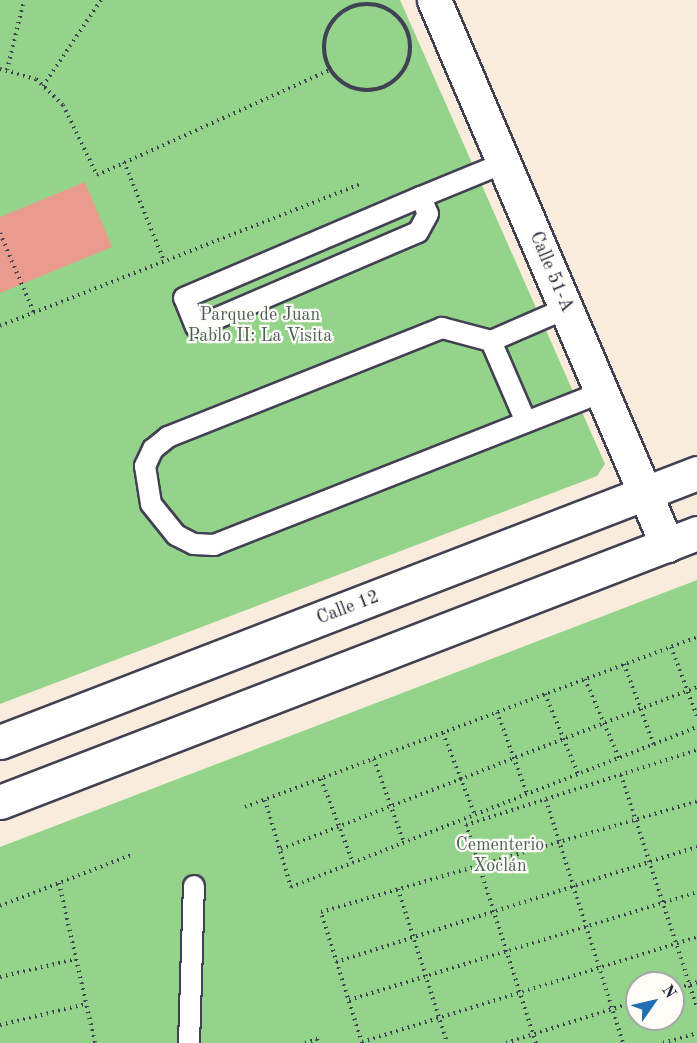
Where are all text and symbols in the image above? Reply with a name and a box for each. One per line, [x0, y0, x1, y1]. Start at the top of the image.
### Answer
street label: Calle 51-A [524, 229, 578, 315]
park label: Parque de Juan Pablo II: La Visita [188, 305, 332, 348]
street label: Calle 12 [314, 586, 382, 630]
park label: Cementerio Xoclán [456, 835, 544, 878]
north arrow [625, 971, 685, 1031]
text: N [658, 983, 678, 1002]

